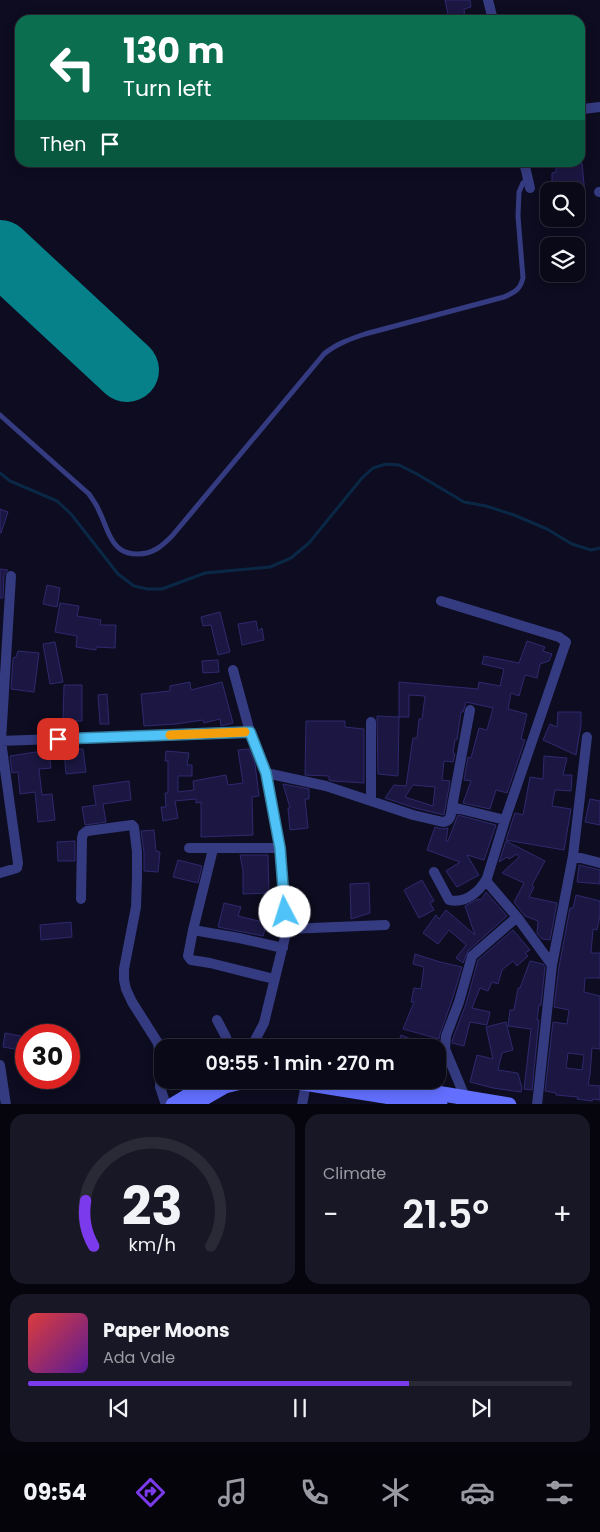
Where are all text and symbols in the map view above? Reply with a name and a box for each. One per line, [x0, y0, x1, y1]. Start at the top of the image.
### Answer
text: 130 m [123, 26, 225, 75]
icon: left [40, 35, 105, 100]
text: Turn left [123, 73, 211, 104]
icon: arrive [96, 130, 124, 158]
text: Then [40, 131, 86, 158]
map controls [540, 182, 585, 282]
button: search [540, 182, 585, 227]
button: layers [540, 237, 585, 282]
pin [37, 718, 79, 760]
icon: arrive [44, 725, 72, 753]
position arrow [258, 885, 310, 937]
speed limit sign: 30 [15, 1024, 80, 1089]
text: 09:55 · 1 min · 270 m [205, 1050, 395, 1077]
text: Climate [323, 1162, 386, 1185]
text: 23 [122, 1170, 183, 1243]
text: 21.5° [402, 1188, 489, 1241]
text: − [323, 1195, 338, 1234]
text: + [553, 1195, 572, 1234]
text: km/h [129, 1232, 176, 1257]
text: Paper Moons [103, 1317, 230, 1344]
text: Ada Vale [103, 1346, 175, 1369]
icon: previous [105, 1394, 133, 1422]
icon: pause [286, 1394, 314, 1422]
icon: next [467, 1394, 495, 1422]
icon: directions [133, 1475, 168, 1510]
icon: music [215, 1475, 250, 1510]
icon: phone [297, 1475, 332, 1510]
icon: climate [378, 1475, 413, 1510]
icon: car [460, 1475, 495, 1510]
icon: filters [542, 1475, 577, 1510]
text: 09:54 [23, 1477, 87, 1508]

